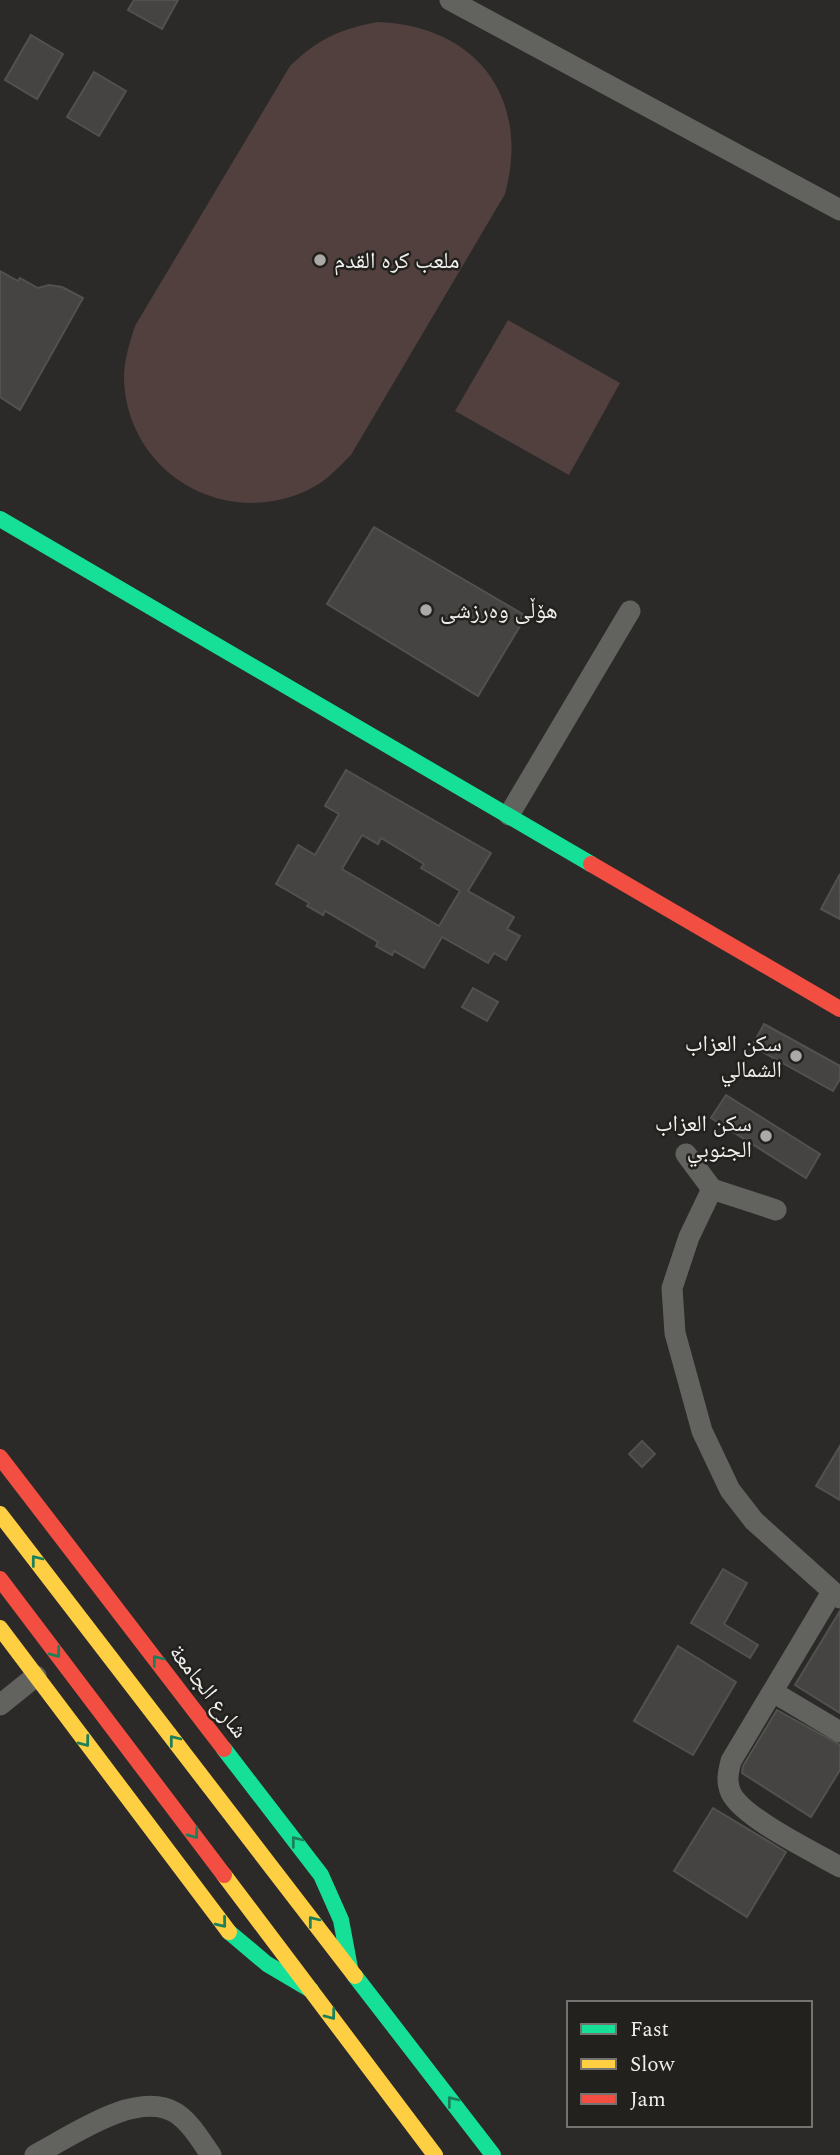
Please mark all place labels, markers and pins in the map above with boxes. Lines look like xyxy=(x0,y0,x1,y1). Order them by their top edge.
place label: ملعب كره القدم xyxy=(334,244,460,279)
marker: ملعب كره القدم xyxy=(312,252,328,268)
place label: هۆڵی وەرزشی xyxy=(440,594,558,629)
marker: هۆڵی وەرزشی xyxy=(418,602,434,618)
place label: سكن العزاب الشمالي xyxy=(685,1027,782,1088)
marker: سكن العزاب الشمالي xyxy=(788,1048,804,1064)
place label: سكن العزاب الجنوبي xyxy=(655,1107,752,1168)
marker: سكن العزاب الجنوبي xyxy=(758,1128,774,1144)

